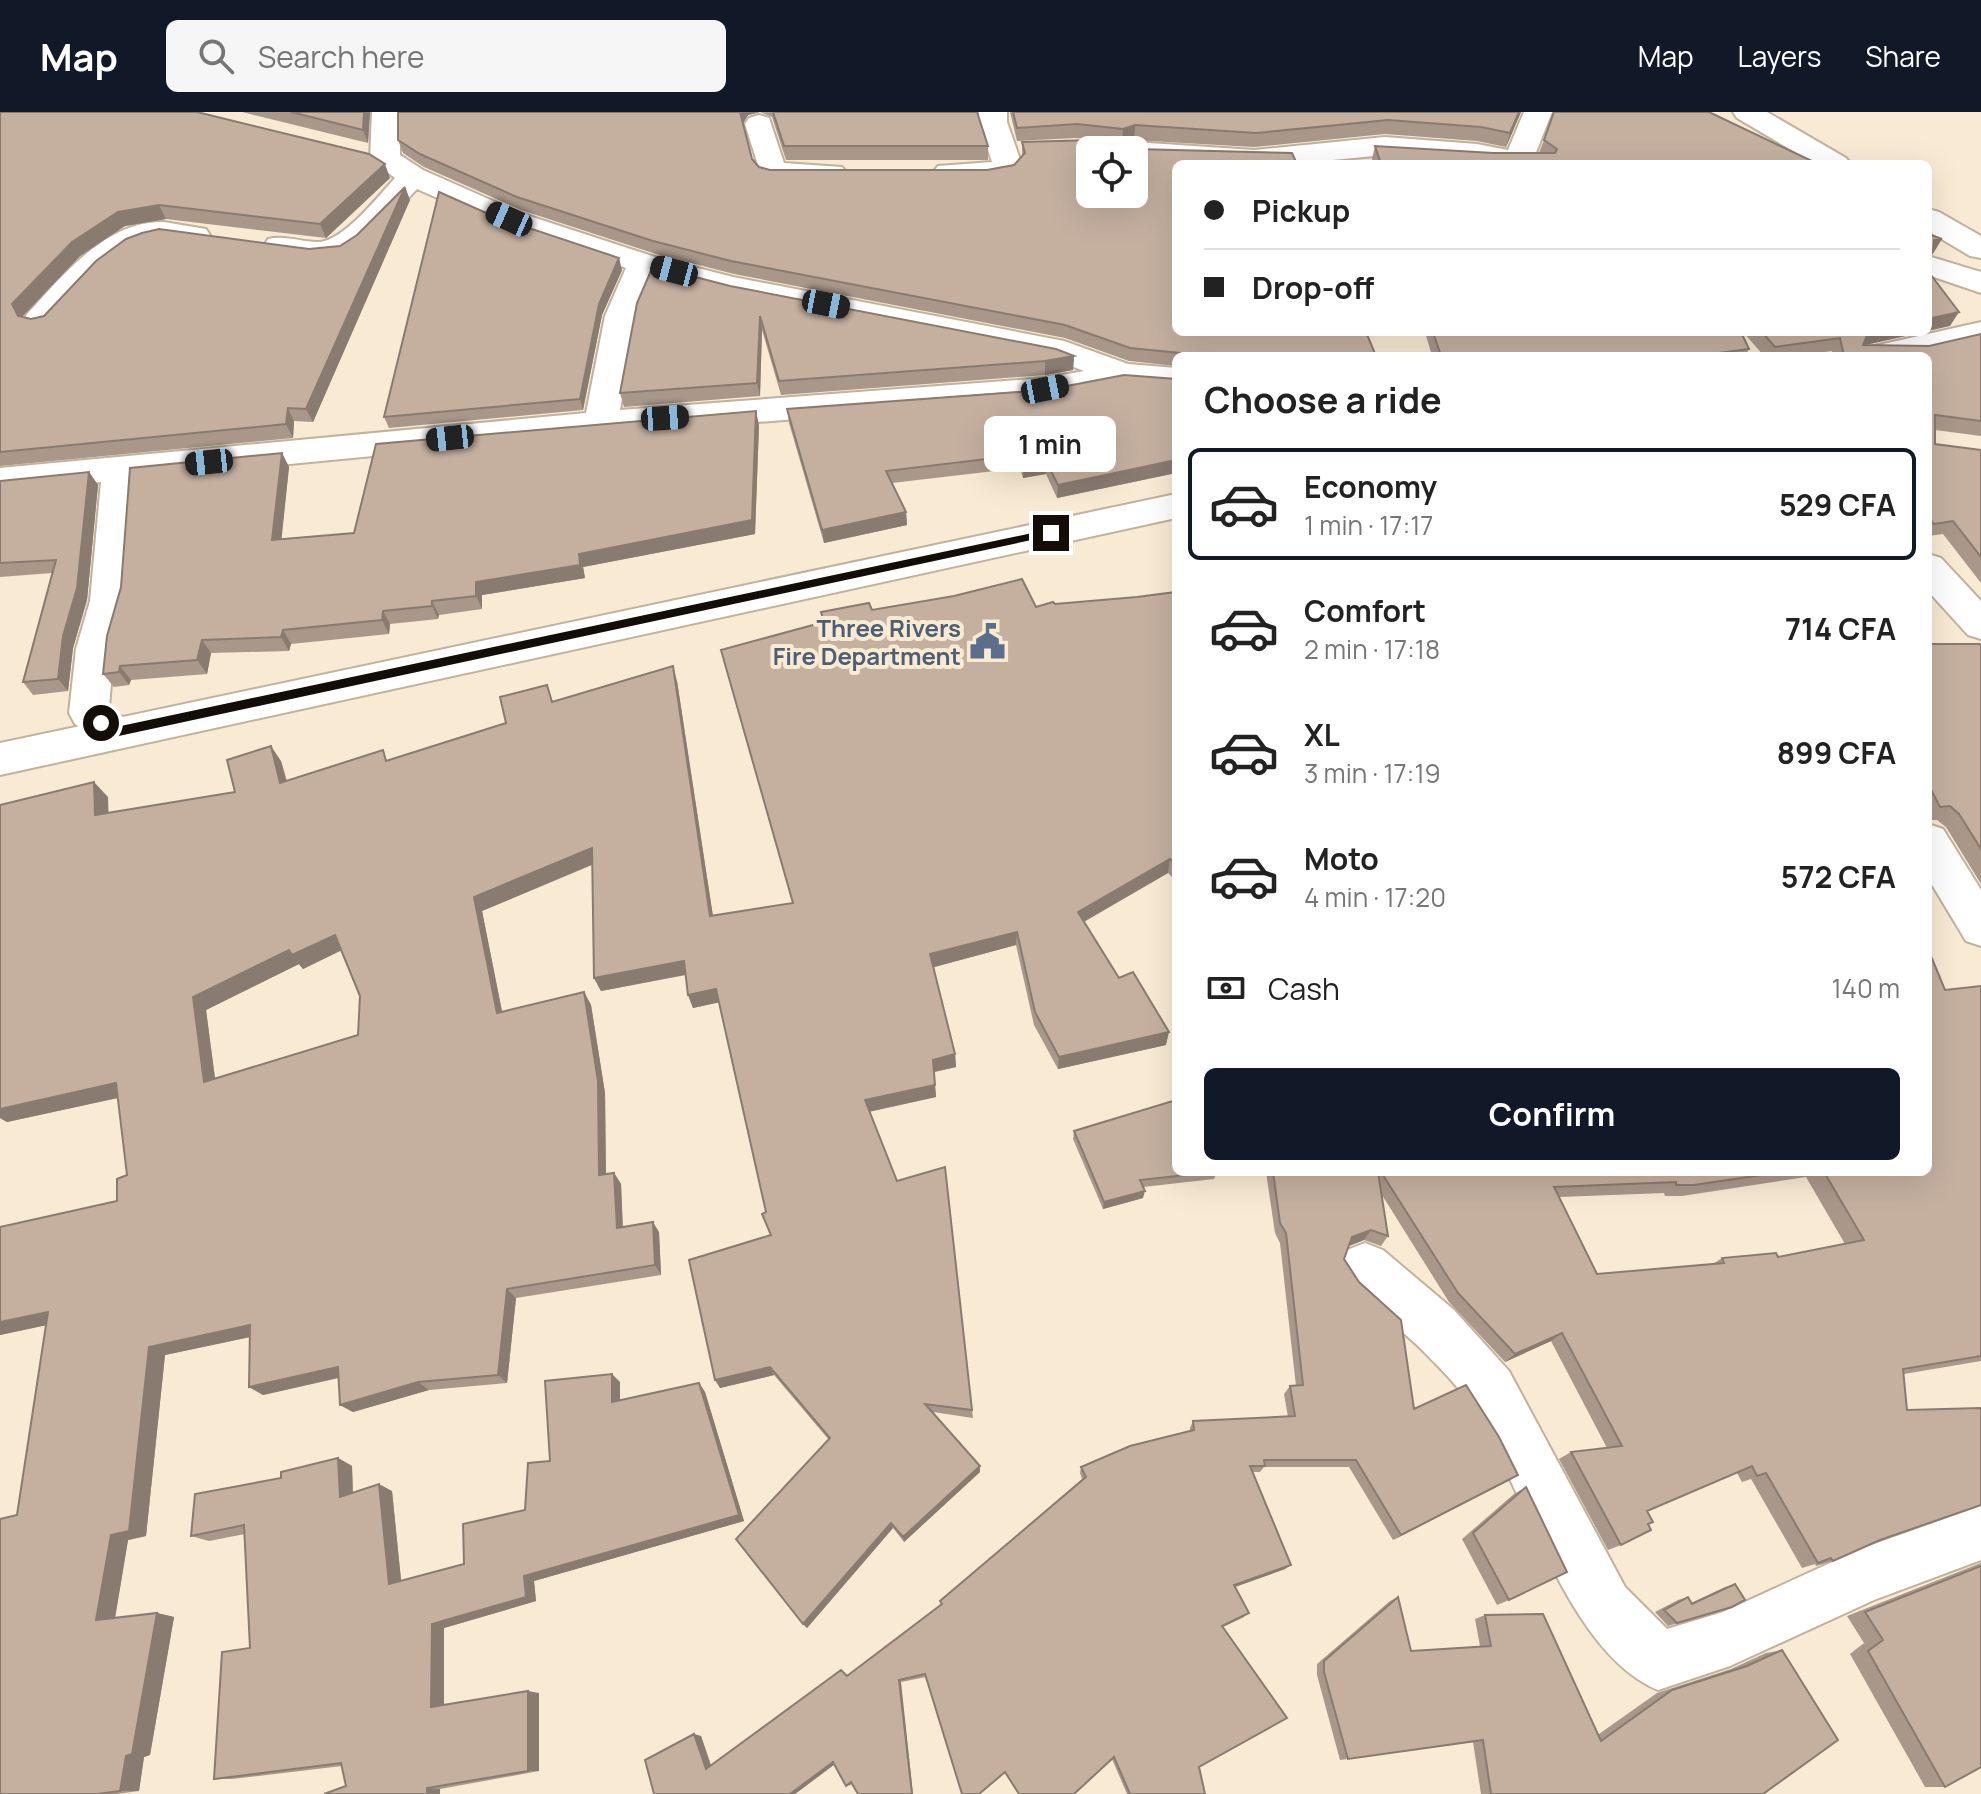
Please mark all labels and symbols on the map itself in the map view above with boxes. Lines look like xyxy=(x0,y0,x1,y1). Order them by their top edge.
car xyxy=(482,198,536,240)
car xyxy=(648,253,700,289)
car xyxy=(800,288,852,320)
car xyxy=(1019,373,1071,405)
car xyxy=(640,404,690,432)
callout: 1 min xyxy=(985,417,1117,473)
car xyxy=(425,424,475,452)
car xyxy=(184,448,234,476)
route end xyxy=(1033,515,1069,551)
place label: Three Rivers Fire Department xyxy=(773,611,961,672)
public building icon: Three Rivers Fire Department xyxy=(968,622,1006,660)
route start xyxy=(83,705,119,741)

